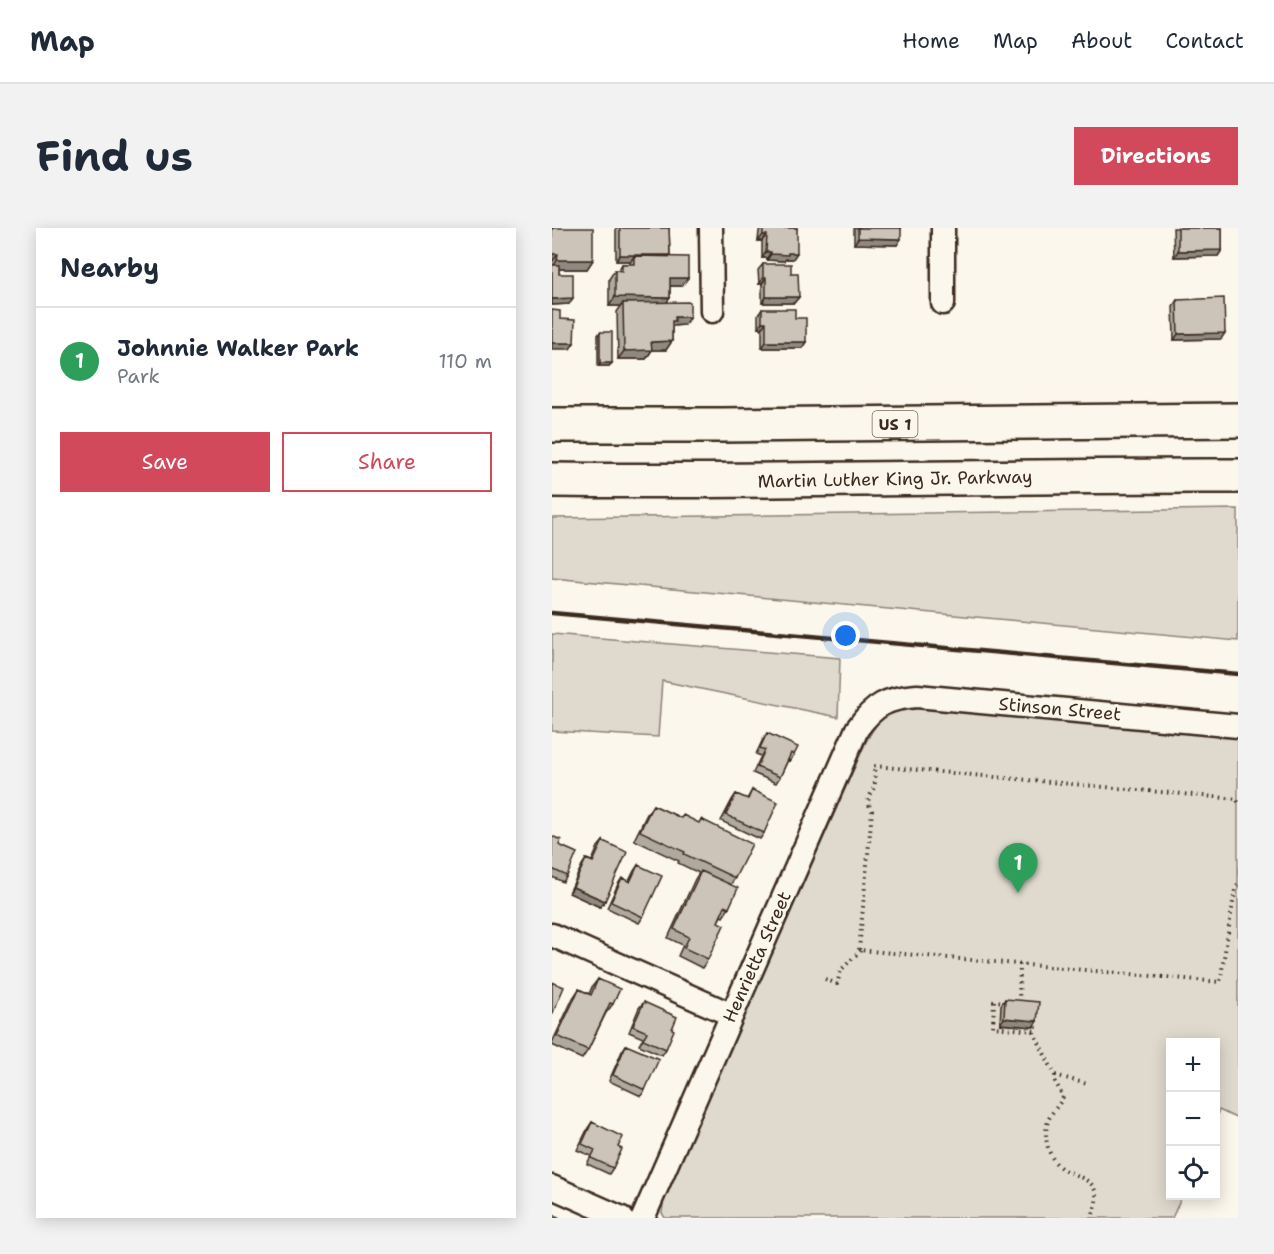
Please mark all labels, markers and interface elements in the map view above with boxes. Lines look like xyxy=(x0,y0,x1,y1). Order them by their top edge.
text: Map xyxy=(30,22,95,60)
text: Home xyxy=(902,27,960,55)
text: Map xyxy=(993,27,1038,55)
text: About xyxy=(1071,27,1132,55)
text: Contact xyxy=(1165,27,1244,55)
button: Directions xyxy=(1074,127,1238,185)
text: Find us xyxy=(36,128,193,184)
text: Nearby xyxy=(60,250,159,285)
text: Johnnie Walker Park xyxy=(117,334,359,363)
text: 1 xyxy=(75,348,84,374)
text: 110 m xyxy=(438,348,492,374)
text: Park xyxy=(117,363,160,389)
road number: US 1 xyxy=(872,411,918,437)
button: Save xyxy=(60,432,270,492)
button: Share xyxy=(282,432,492,492)
street label: Martin Luther King Jr. Parkway xyxy=(757,465,1033,493)
your location xyxy=(831,621,860,650)
street label: Stinson Street xyxy=(998,692,1122,726)
pin: 1 xyxy=(998,844,1038,893)
street label: Henrietta Street xyxy=(717,887,797,1027)
map controls xyxy=(1166,1038,1220,1200)
button: + xyxy=(1166,1038,1220,1092)
button: − xyxy=(1166,1092,1220,1146)
button: locate xyxy=(1166,1146,1220,1200)

